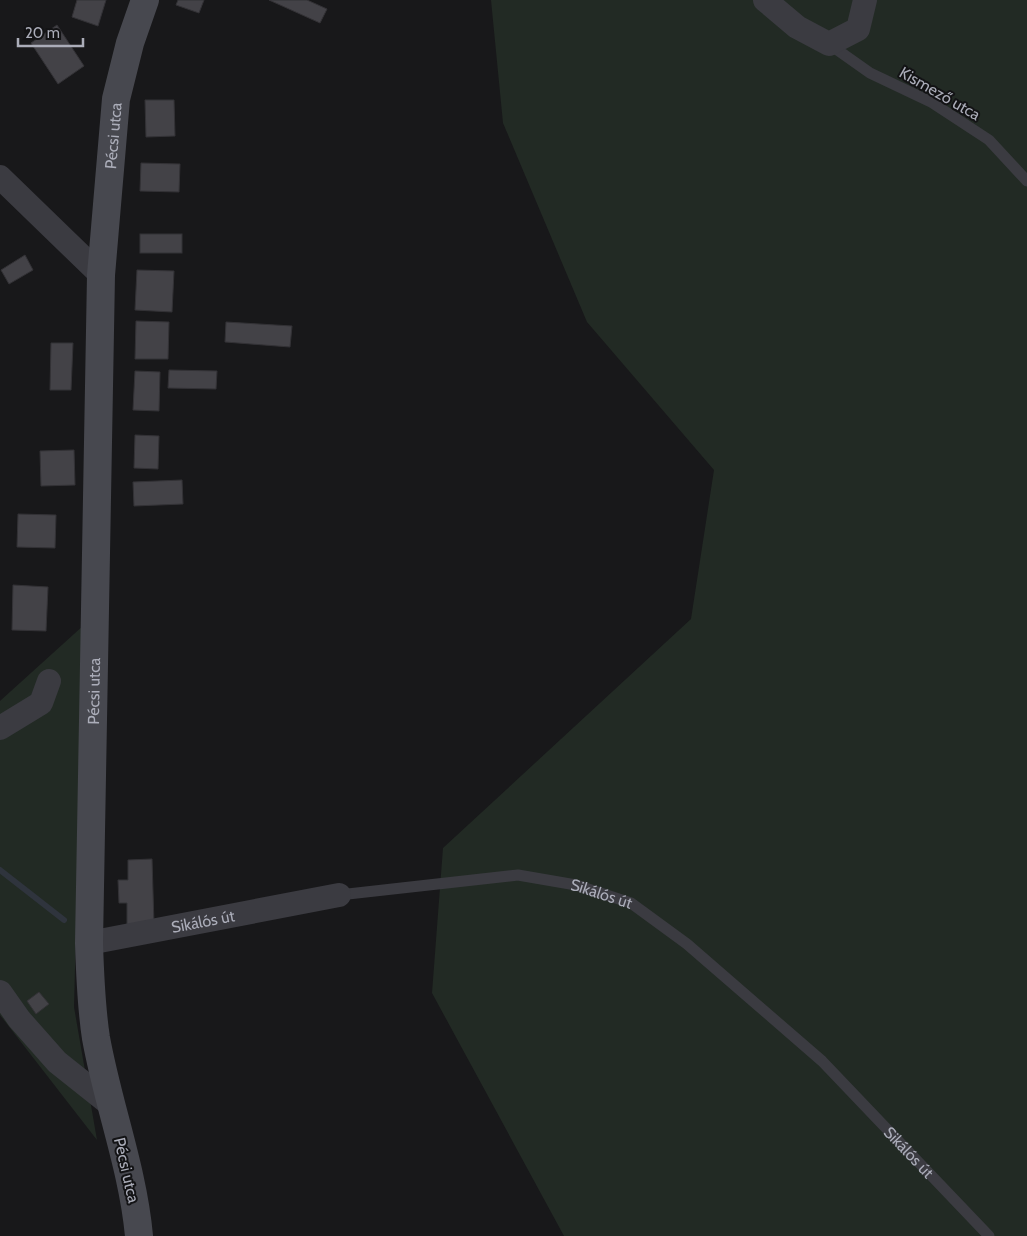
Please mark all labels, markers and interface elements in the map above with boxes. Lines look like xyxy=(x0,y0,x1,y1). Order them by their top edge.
scale bar xyxy=(18,15,82,47)
text: 20 m xyxy=(25,24,60,42)
street label: Kismező utca xyxy=(896,63,984,124)
street label: Pécsi utca xyxy=(101,101,126,170)
street label: Pécsi utca xyxy=(84,657,104,725)
street label: Sikálós út xyxy=(569,875,635,913)
street label: Sikálós út xyxy=(170,906,237,937)
street label: Sikálós út xyxy=(880,1123,938,1183)
street label: Pécsi utca xyxy=(110,1135,143,1205)

